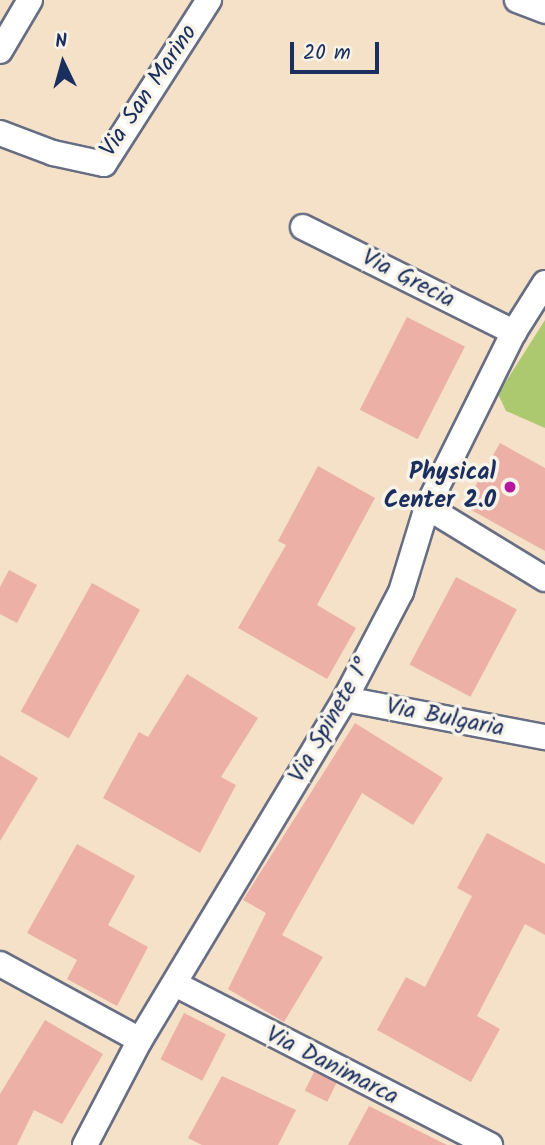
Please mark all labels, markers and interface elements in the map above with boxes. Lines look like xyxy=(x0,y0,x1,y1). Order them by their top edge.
street label: Via San Marino xyxy=(94,19,204,163)
text: N xyxy=(54,27,68,58)
north arrow xyxy=(28,28,98,98)
scale bar xyxy=(293,28,382,72)
text: 20 m xyxy=(303,37,351,70)
street label: Via Grecia xyxy=(357,243,459,315)
place label: Physical Center 2.0 xyxy=(384,459,496,515)
marker: Physical Center 2.0 xyxy=(502,479,518,495)
street label: Via Spinete 1° xyxy=(283,654,377,788)
street label: Via Bulgaria xyxy=(384,692,506,744)
street label: Via Danimarca xyxy=(261,1020,403,1112)

